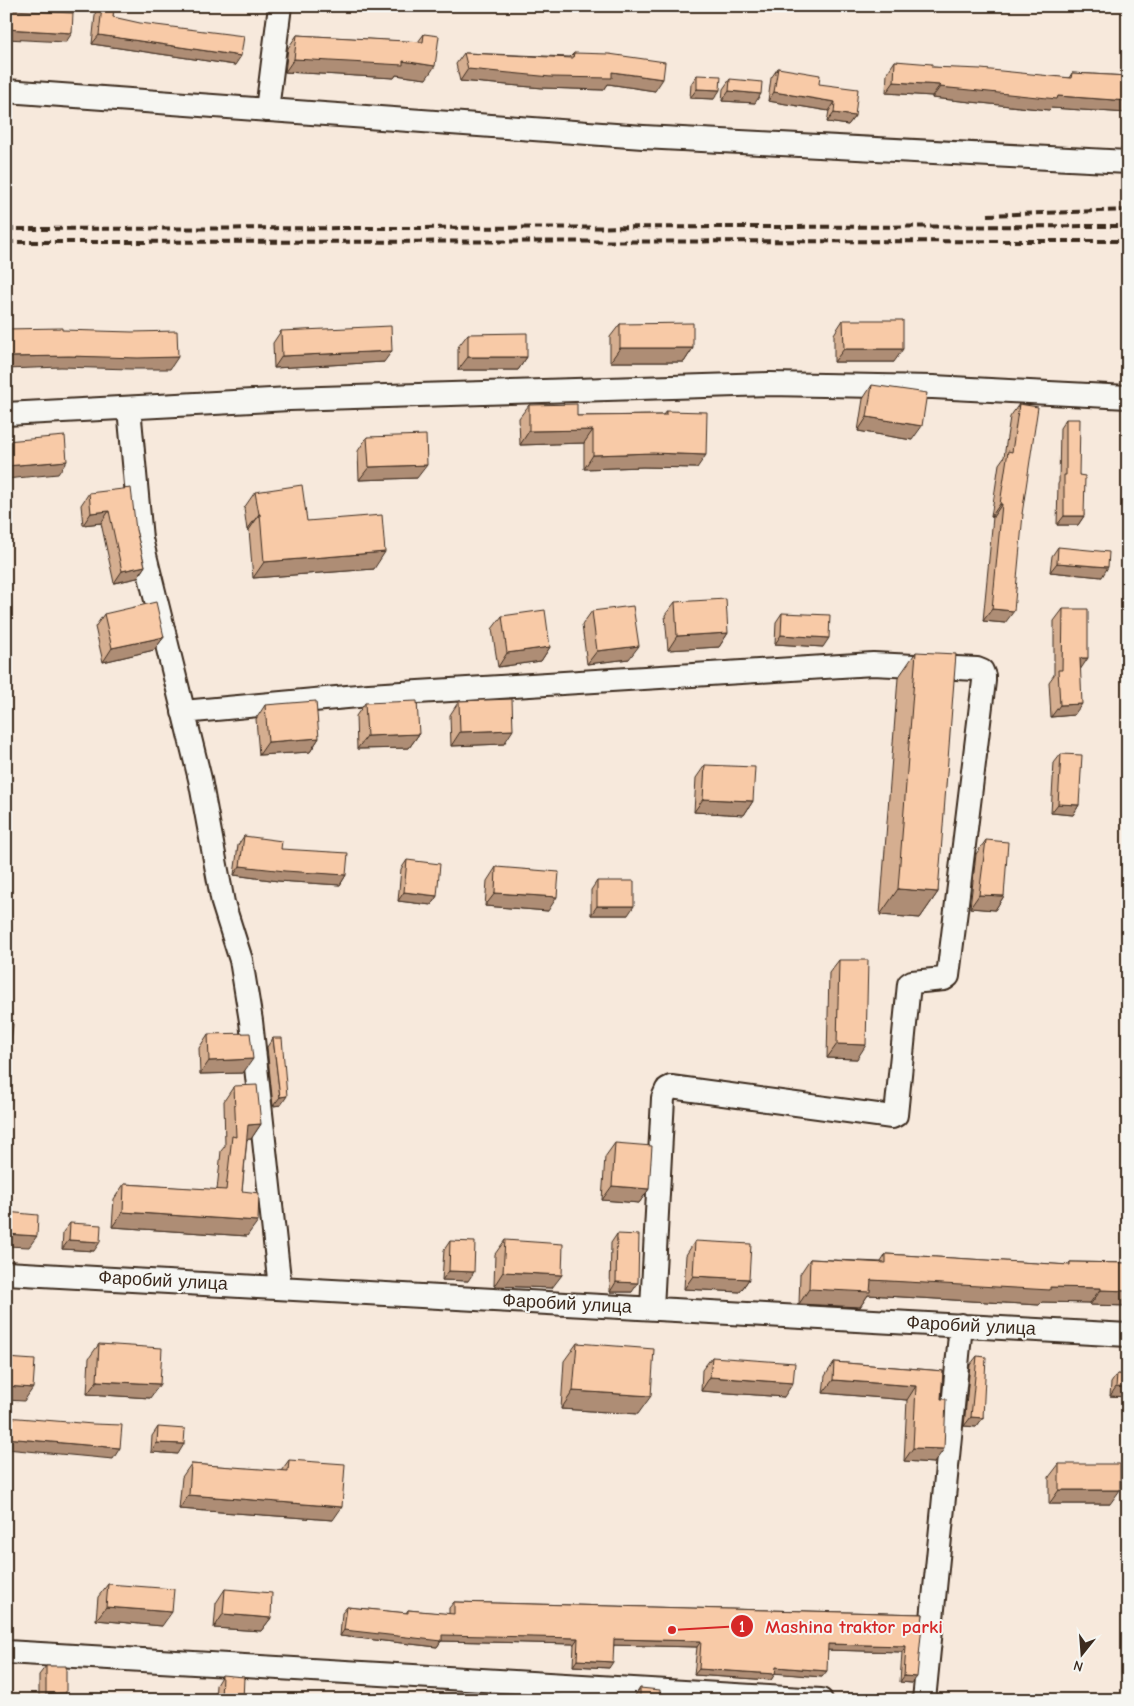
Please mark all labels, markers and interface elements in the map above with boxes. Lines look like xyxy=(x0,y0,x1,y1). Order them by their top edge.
street label: Фаробий улица xyxy=(98,1267,229,1295)
street label: Фаробий улица xyxy=(502,1290,633,1318)
street label: Фаробий улица xyxy=(906,1312,1037,1340)
callout: Mashina traktor parki xyxy=(730,1609,952,1643)
text: Mashina traktor parki xyxy=(765,1616,943,1638)
text: 1 xyxy=(739,1618,745,1636)
north arrow xyxy=(1056,1628,1106,1678)
text: N xyxy=(1071,1656,1085,1675)

